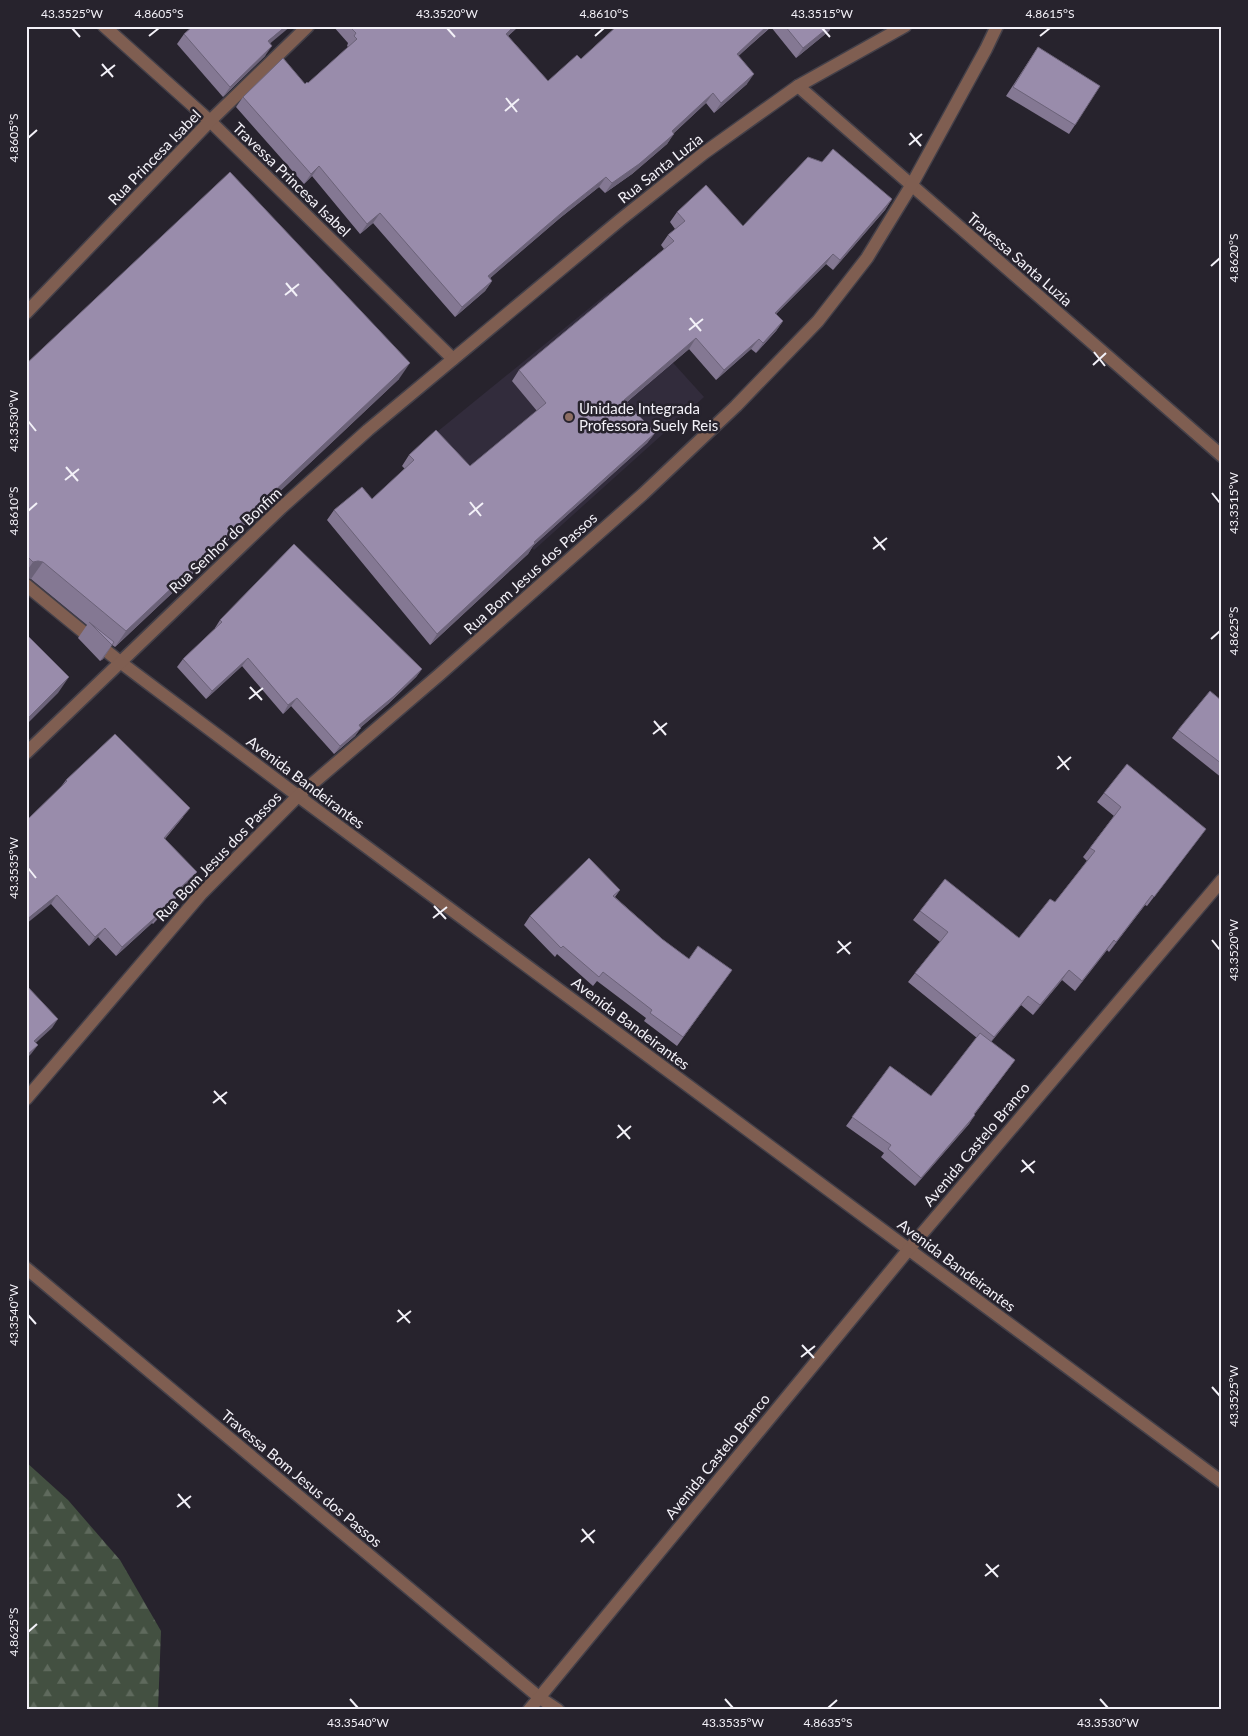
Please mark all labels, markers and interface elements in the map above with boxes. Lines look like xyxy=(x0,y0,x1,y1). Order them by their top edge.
text: 43.3525°W xyxy=(41,6,104,21)
text: 4.8605°S xyxy=(134,6,184,21)
text: 43.3520°W xyxy=(416,6,479,21)
text: 4.8610°S xyxy=(579,6,629,21)
text: 43.3515°W xyxy=(791,6,854,21)
text: 4.8615°S xyxy=(1025,6,1075,21)
street label: Rua Princesa Isabel xyxy=(104,106,204,208)
text: 4.8605°S xyxy=(6,113,21,163)
street label: Travessa Princesa Isabel xyxy=(229,118,355,240)
street label: Rua Santa Luzia xyxy=(614,129,706,207)
street label: Travessa Santa Luzia xyxy=(964,208,1076,310)
text: 4.8620°S xyxy=(1226,233,1241,283)
text: 43.3530°W xyxy=(6,389,21,452)
place label: Unidade Integrada Professora Suely Reis xyxy=(579,399,718,434)
marker: Unidade Integrada Professora Suely Reis xyxy=(563,411,575,423)
text: 43.3515°W xyxy=(1226,471,1241,534)
street label: Rua Senhor do Bonfim xyxy=(165,483,285,597)
text: 4.8610°S xyxy=(6,486,21,536)
street label: Rua Bom Jesus dos Passos xyxy=(460,508,600,638)
text: 4.8625°S xyxy=(1226,606,1241,656)
street label: Avenida Bandeirantes xyxy=(244,732,368,832)
street label: Rua Bom Jesus dos Passos xyxy=(151,787,285,925)
text: 43.3535°W xyxy=(6,836,21,899)
text: 43.3520°W xyxy=(1226,918,1241,981)
street label: Avenida Bandeirantes xyxy=(569,973,693,1073)
street label: Avenida Castelo Branco xyxy=(919,1078,1033,1210)
street label: Avenida Bandeirantes xyxy=(895,1215,1019,1315)
text: 43.3540°W xyxy=(6,1283,21,1346)
text: 43.3525°W xyxy=(1226,1364,1241,1427)
street label: Avenida Castelo Branco xyxy=(661,1390,773,1522)
street label: Travessa Bom Jesus dos Passos xyxy=(218,1406,386,1550)
text: 4.8625°S xyxy=(6,1607,21,1657)
text: 43.3540°W xyxy=(327,1715,390,1730)
text: 43.3535°W xyxy=(702,1715,765,1730)
text: 4.8635°S xyxy=(803,1715,853,1730)
text: 43.3530°W xyxy=(1077,1715,1140,1730)

